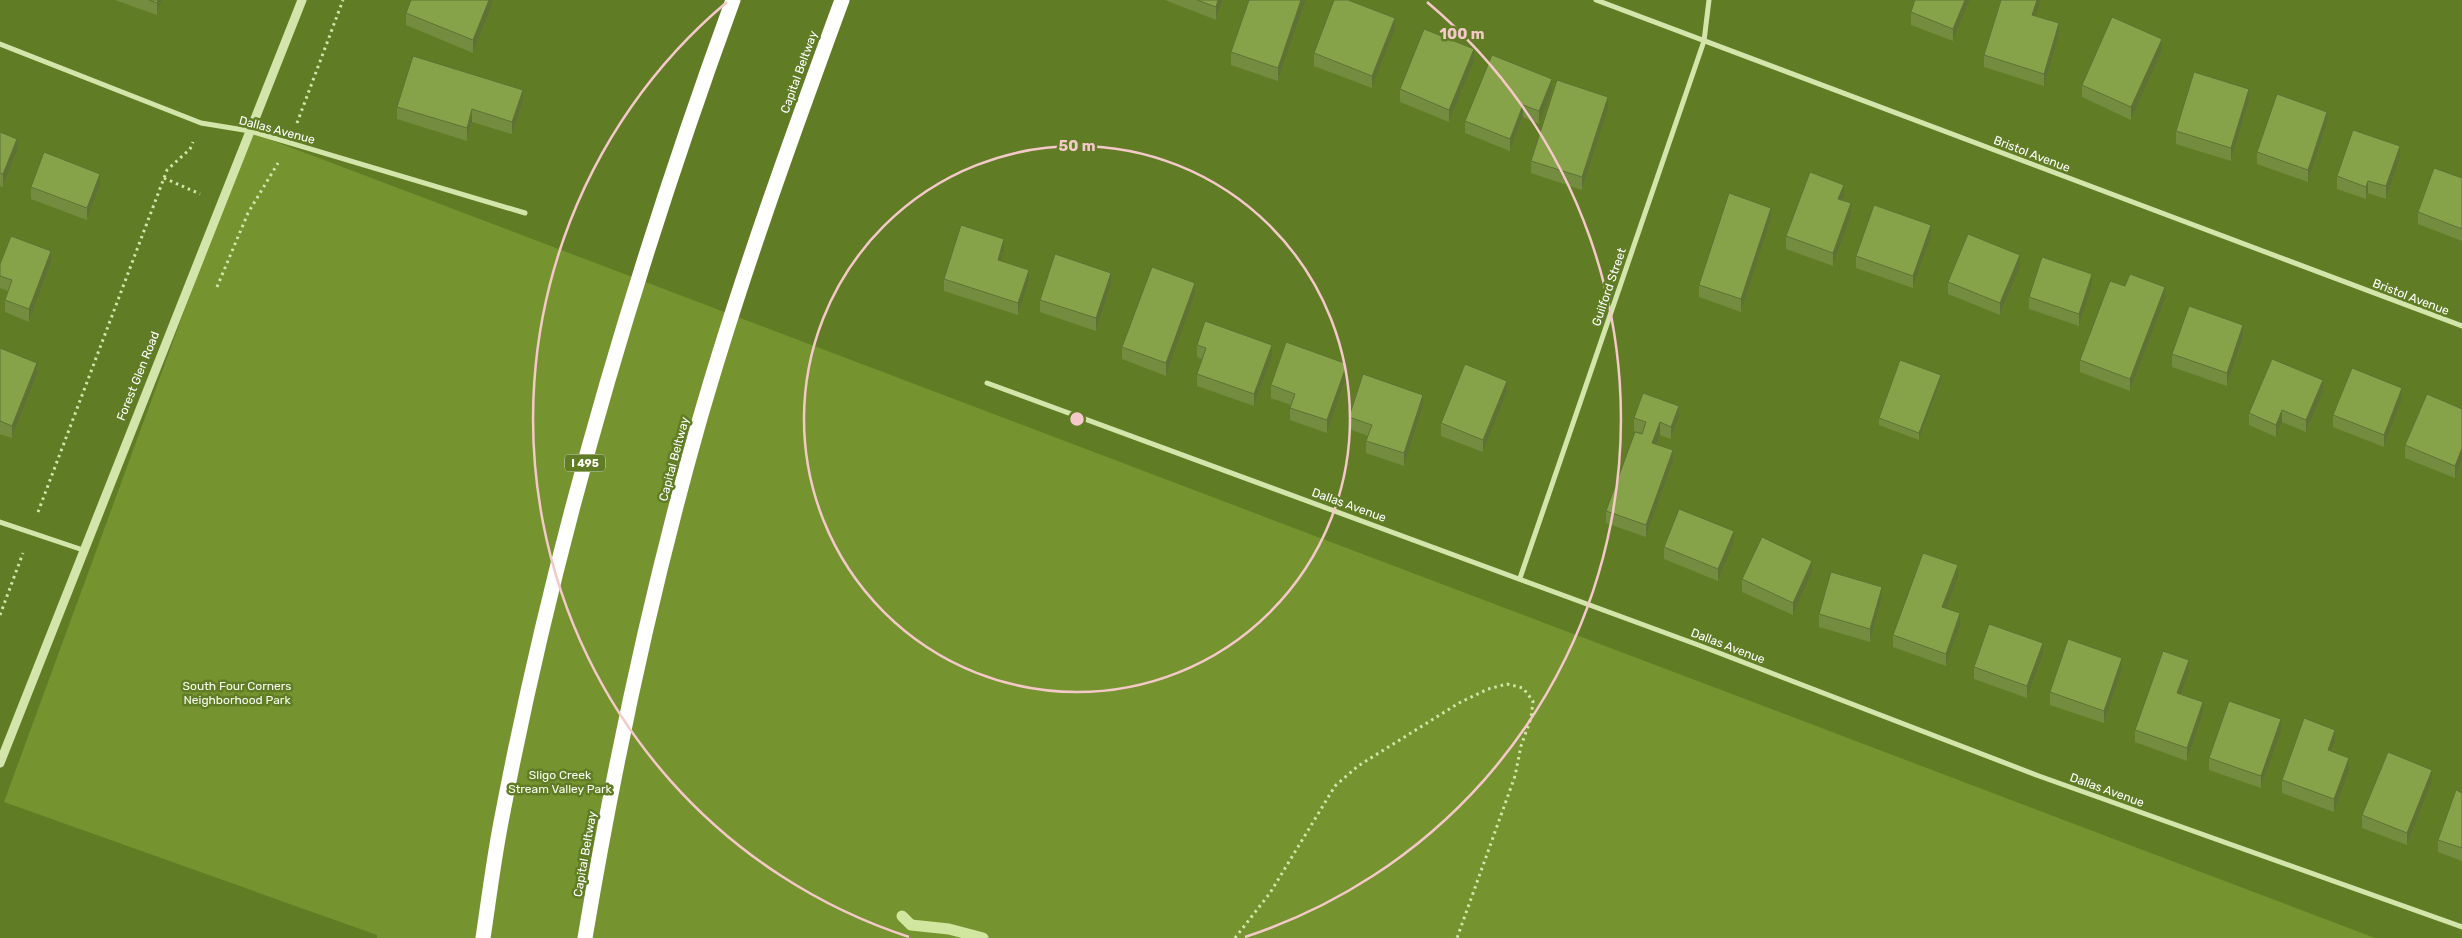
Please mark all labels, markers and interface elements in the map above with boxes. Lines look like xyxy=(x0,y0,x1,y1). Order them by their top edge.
text: 100 m xyxy=(1440,25,1484,43)
street label: Capital Beltway xyxy=(778,29,821,115)
street label: Dallas Avenue xyxy=(237,113,317,147)
street label: Bristol Avenue xyxy=(1992,133,2072,175)
text: 50 m xyxy=(1059,137,1095,155)
street label: Guilford Street xyxy=(1589,246,1629,328)
street label: Bristol Avenue xyxy=(2371,276,2451,318)
street label: Forest Glen Road xyxy=(114,329,162,423)
centre of rings xyxy=(1068,410,1086,428)
street label: Capital Beltway xyxy=(656,415,692,503)
road number: I 495 xyxy=(565,454,605,472)
street label: Dallas Avenue xyxy=(1310,485,1388,525)
street label: Dallas Avenue xyxy=(1689,625,1767,667)
park label: South Four Corners Neighborhood Park xyxy=(183,679,291,707)
park label: Sligo Creek Stream Valley Park xyxy=(508,768,613,796)
street label: Dallas Avenue xyxy=(2068,770,2146,810)
street label: Capital Beltway xyxy=(571,810,599,898)

